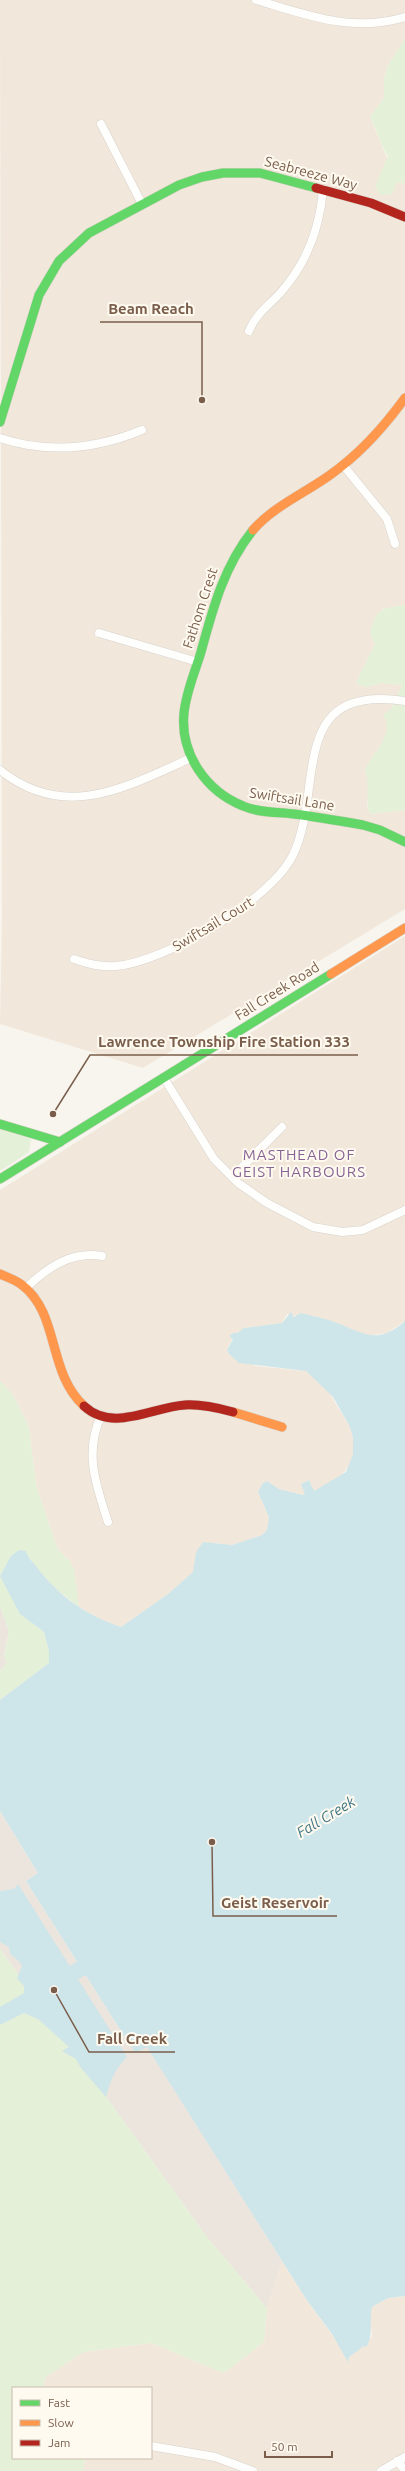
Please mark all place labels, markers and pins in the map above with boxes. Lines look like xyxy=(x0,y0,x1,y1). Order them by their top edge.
callout: Beam Reach xyxy=(100,295,202,322)
callout: Lawrence Township Fire Station 333 xyxy=(90,1028,358,1055)
callout: Geist Reservoir xyxy=(213,1889,337,1916)
callout: Fall Creek xyxy=(89,2025,175,2052)

